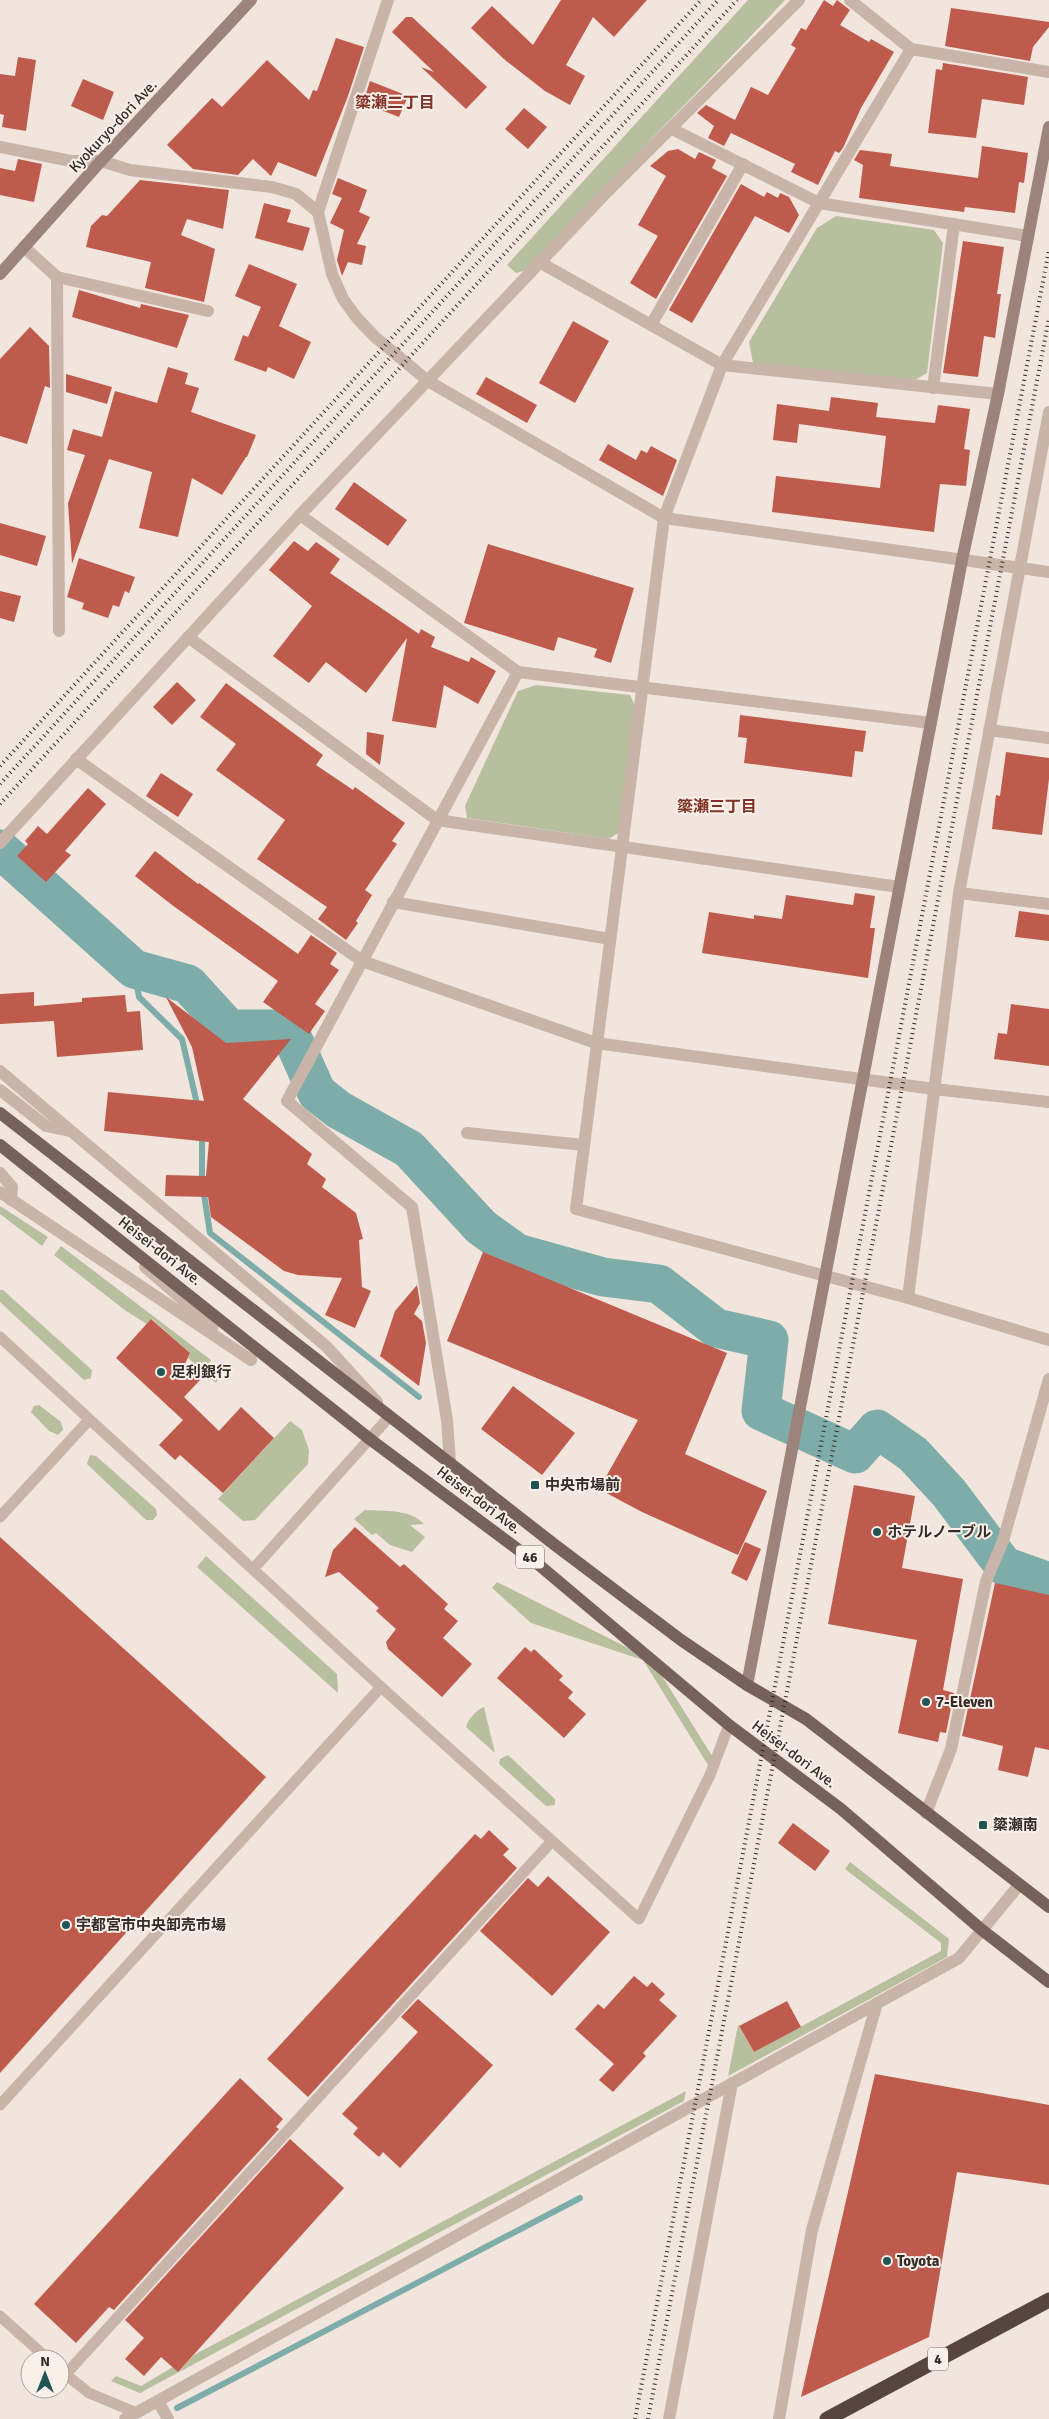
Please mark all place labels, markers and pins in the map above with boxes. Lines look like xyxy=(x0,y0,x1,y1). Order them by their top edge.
place label: 足利銀行 xyxy=(171,1363,231,1381)
marker: 足利銀行 xyxy=(155,1366,167,1378)
place label: 中央市場前 xyxy=(545,1476,620,1494)
marker: 中央市場前 xyxy=(529,1479,541,1491)
place label: ホテルノーブル xyxy=(887,1523,991,1541)
marker: ホテルノーブル xyxy=(871,1526,883,1538)
place label: 7-Eleven xyxy=(936,1693,993,1711)
marker: 7-Eleven xyxy=(920,1696,932,1708)
place label: 簗瀬南 xyxy=(993,1816,1038,1834)
marker: 簗瀬南 xyxy=(977,1819,989,1831)
place label: 宇都宮市中央卸売市場 xyxy=(76,1916,226,1934)
marker: 宇都宮市中央卸売市場 xyxy=(60,1919,72,1931)
place label: Toyota xyxy=(897,2252,940,2270)
marker: Toyota xyxy=(881,2255,893,2267)

